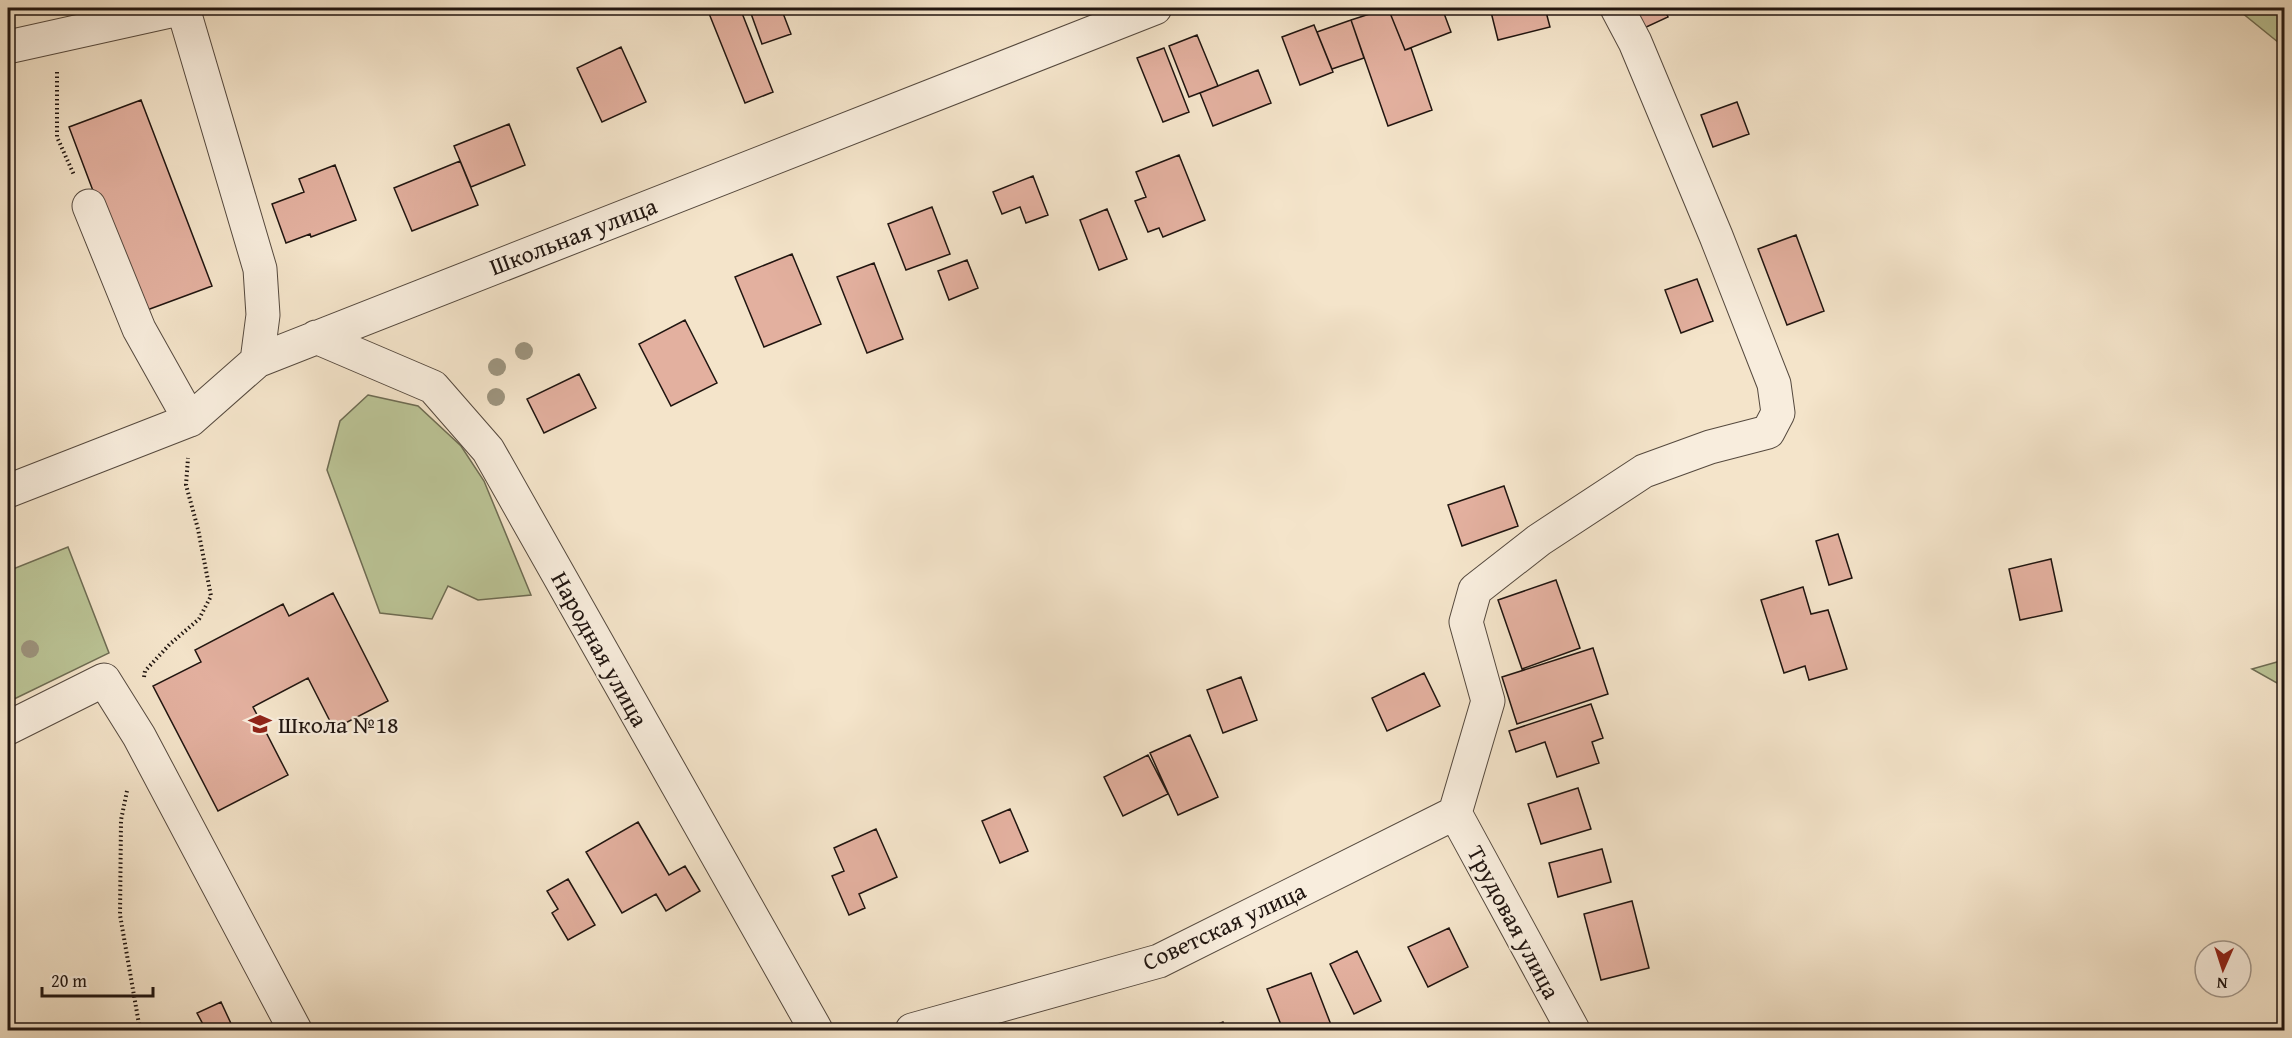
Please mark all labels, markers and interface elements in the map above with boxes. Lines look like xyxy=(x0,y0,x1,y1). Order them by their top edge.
street label: Школьная улица xyxy=(484,188,662,284)
street label: Народная улица xyxy=(543,565,658,734)
place label: Школа №18 xyxy=(278,707,399,742)
school or university icon: Школа №18 xyxy=(247,711,273,737)
street label: Трудовая улица xyxy=(1459,839,1569,1005)
street label: Советская улица xyxy=(1137,873,1312,979)
north arrow xyxy=(2193,939,2253,999)
scale bar xyxy=(42,960,153,998)
text: 20 m xyxy=(51,967,87,994)
text: N xyxy=(2216,972,2228,996)

